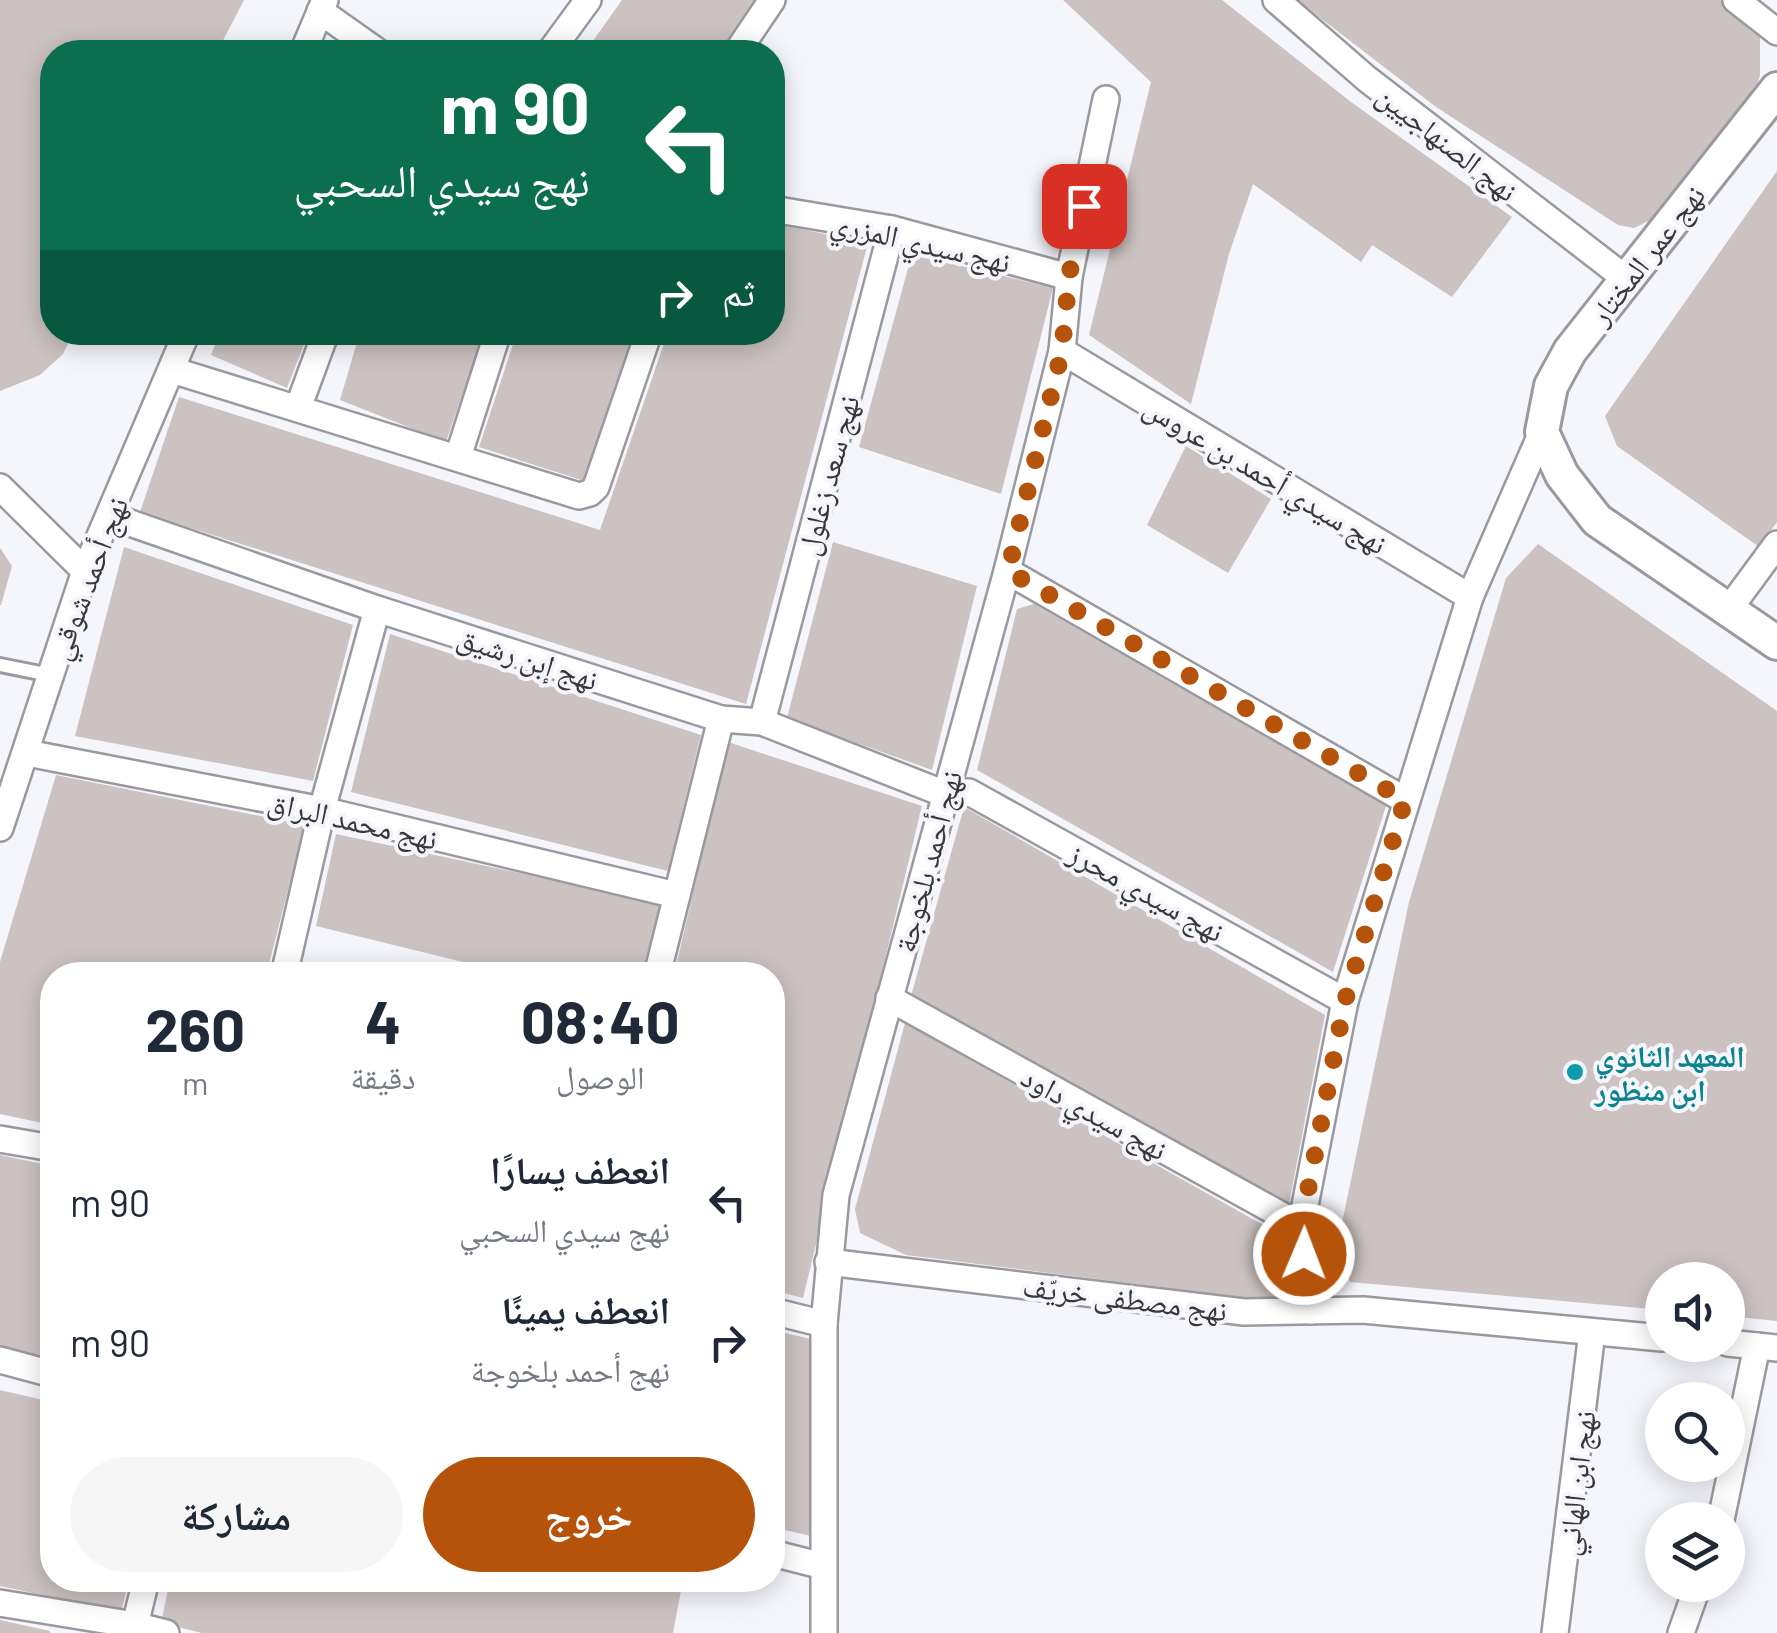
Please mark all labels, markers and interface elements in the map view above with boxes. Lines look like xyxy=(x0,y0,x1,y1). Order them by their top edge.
text: 90 m xyxy=(440,64,590,148)
street label: نهج الصنهاجيين xyxy=(1369,76,1525,210)
icon: left xyxy=(625,80,755,210)
text: نهج سيدي السحبي xyxy=(293,152,590,206)
pin xyxy=(1042,164,1127,249)
street label: نهج عمر المختار xyxy=(1580,177,1714,334)
icon: arrive xyxy=(1057,179,1112,234)
street label: نهج سيدي المزري xyxy=(826,203,1014,287)
text: ثم xyxy=(722,268,755,314)
icon: right xyxy=(647,270,702,325)
street label: نهج سيدي أحمد بن عروس xyxy=(1134,387,1394,567)
street label: نهج سعد زغلول xyxy=(788,391,869,560)
street label: نهج أحمد شوقي xyxy=(39,492,142,667)
street label: نهج إبن رشيق xyxy=(452,617,603,700)
street label: نهج أحمد بلخوجة xyxy=(885,766,971,957)
street label: نهج محمد البراق xyxy=(264,782,441,859)
street label: نهج سيدي محرز xyxy=(1058,833,1231,955)
text: 4 xyxy=(365,984,401,1056)
text: 08:40 xyxy=(521,984,680,1056)
text: 260 xyxy=(145,992,245,1064)
place label: المعهد الثانوي ابن منظور xyxy=(1593,1037,1745,1109)
text: دقيقة xyxy=(351,1057,416,1095)
text: الوصول xyxy=(556,1057,645,1095)
street label: نهج سيدي داود xyxy=(1012,1057,1174,1173)
marker: المعهد الثانوي ابن منظور xyxy=(1564,1061,1586,1083)
text: m xyxy=(182,1063,209,1101)
text: انعطف يسارًا xyxy=(490,1146,670,1192)
icon: left xyxy=(700,1175,755,1230)
text: 90 m xyxy=(70,1179,150,1225)
position arrow xyxy=(1252,1202,1356,1306)
text: نهج سيدي السحبي xyxy=(459,1210,670,1248)
map controls xyxy=(1645,1262,1745,1602)
button: sound xyxy=(1645,1262,1745,1362)
street label: نهج مصطفى خريّف xyxy=(1020,1267,1229,1330)
text: انعطف يمينًا xyxy=(501,1286,670,1332)
icon: right xyxy=(700,1315,755,1370)
text: 90 m xyxy=(70,1319,150,1365)
text: نهج أحمد بلخوجة xyxy=(471,1350,670,1388)
button: search xyxy=(1645,1382,1745,1482)
street label: نهج ابن الهاني xyxy=(1548,1408,1609,1559)
button: مشاركة xyxy=(70,1457,403,1572)
button: خروج xyxy=(423,1457,755,1572)
button: layers xyxy=(1645,1502,1745,1602)

